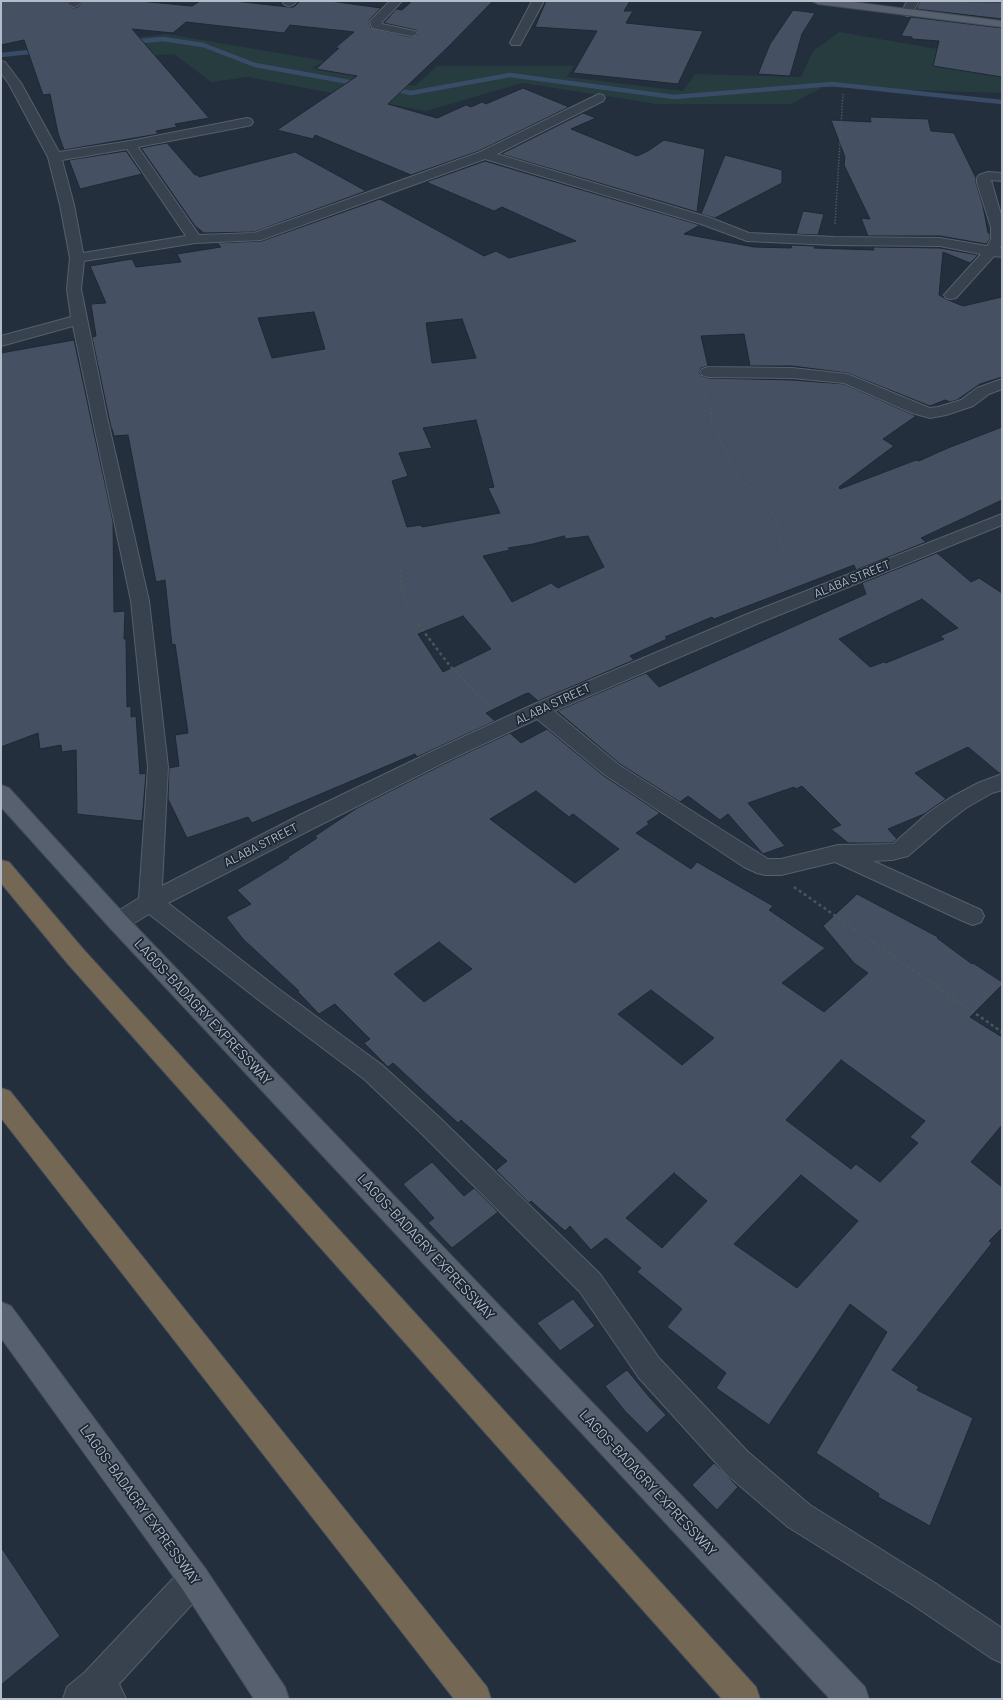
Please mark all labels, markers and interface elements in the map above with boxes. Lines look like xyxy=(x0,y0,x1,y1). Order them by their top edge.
street label: ALABA STREET xyxy=(812,557,892,601)
street label: ALABA STREET xyxy=(513,680,593,728)
street label: ALABA STREET xyxy=(222,820,300,870)
street label: LAGOS-BADAGRY EXPRESSWAY xyxy=(131,935,275,1089)
street label: LAGOS-BADAGRY EXPRESSWAY xyxy=(354,1170,498,1324)
street label: LAGOS-BADAGRY EXPRESSWAY xyxy=(576,1406,720,1560)
street label: LAGOS-BADAGRY EXPRESSWAY xyxy=(76,1422,204,1588)

